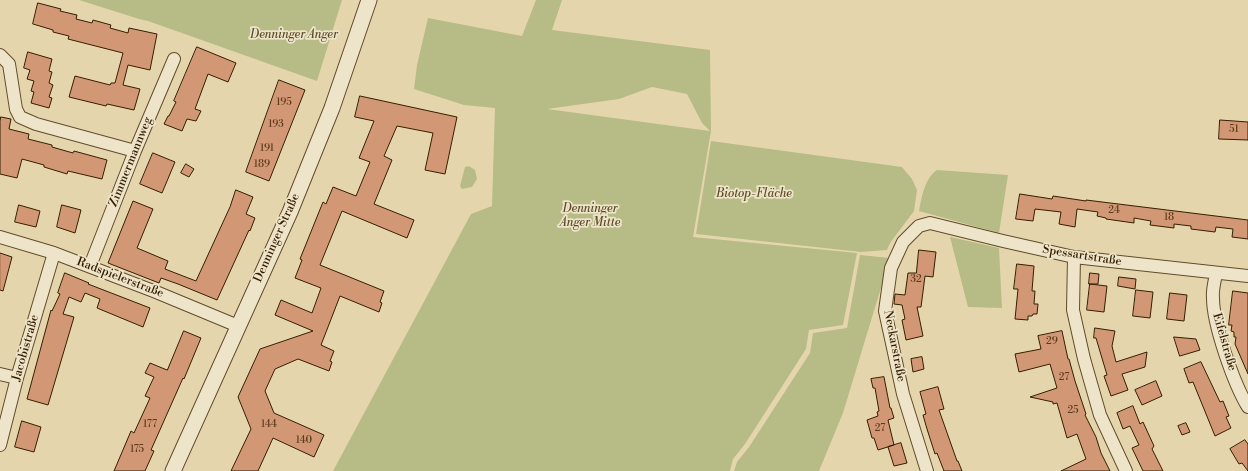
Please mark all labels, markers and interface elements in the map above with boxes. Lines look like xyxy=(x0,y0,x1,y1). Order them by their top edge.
park label: Denninger Anger xyxy=(250,28,338,42)
house number: 195 xyxy=(276,97,292,109)
street label: Zimmermannweg xyxy=(106,115,156,209)
house number: 193 xyxy=(268,119,284,131)
house number: 51 xyxy=(1229,124,1239,136)
house number: 191 xyxy=(260,143,274,155)
house number: 189 xyxy=(254,159,270,171)
park label: Biotop-Fläche xyxy=(716,187,792,201)
street label: Denninger Straße xyxy=(251,191,303,285)
park label: Denninger Anger Mitte xyxy=(560,202,620,230)
house number: 24 xyxy=(1108,205,1120,217)
house number: 18 xyxy=(1164,212,1174,224)
street label: Spessartstraße xyxy=(1041,243,1123,269)
street label: Radspielerstraße xyxy=(74,255,166,301)
house number: 32 xyxy=(910,274,922,286)
street label: Neckarstraße xyxy=(880,309,908,383)
street label: Eifelstraße xyxy=(1209,311,1239,373)
street label: Jacobistraße xyxy=(10,313,42,383)
house number: 29 xyxy=(1046,336,1058,348)
house number: 27 xyxy=(1059,372,1069,384)
house number: 25 xyxy=(1067,405,1079,417)
house number: 177 xyxy=(143,419,157,431)
house number: 144 xyxy=(261,419,277,431)
house number: 27 xyxy=(875,423,885,435)
house number: 140 xyxy=(296,435,312,447)
house number: 175 xyxy=(130,444,144,456)

